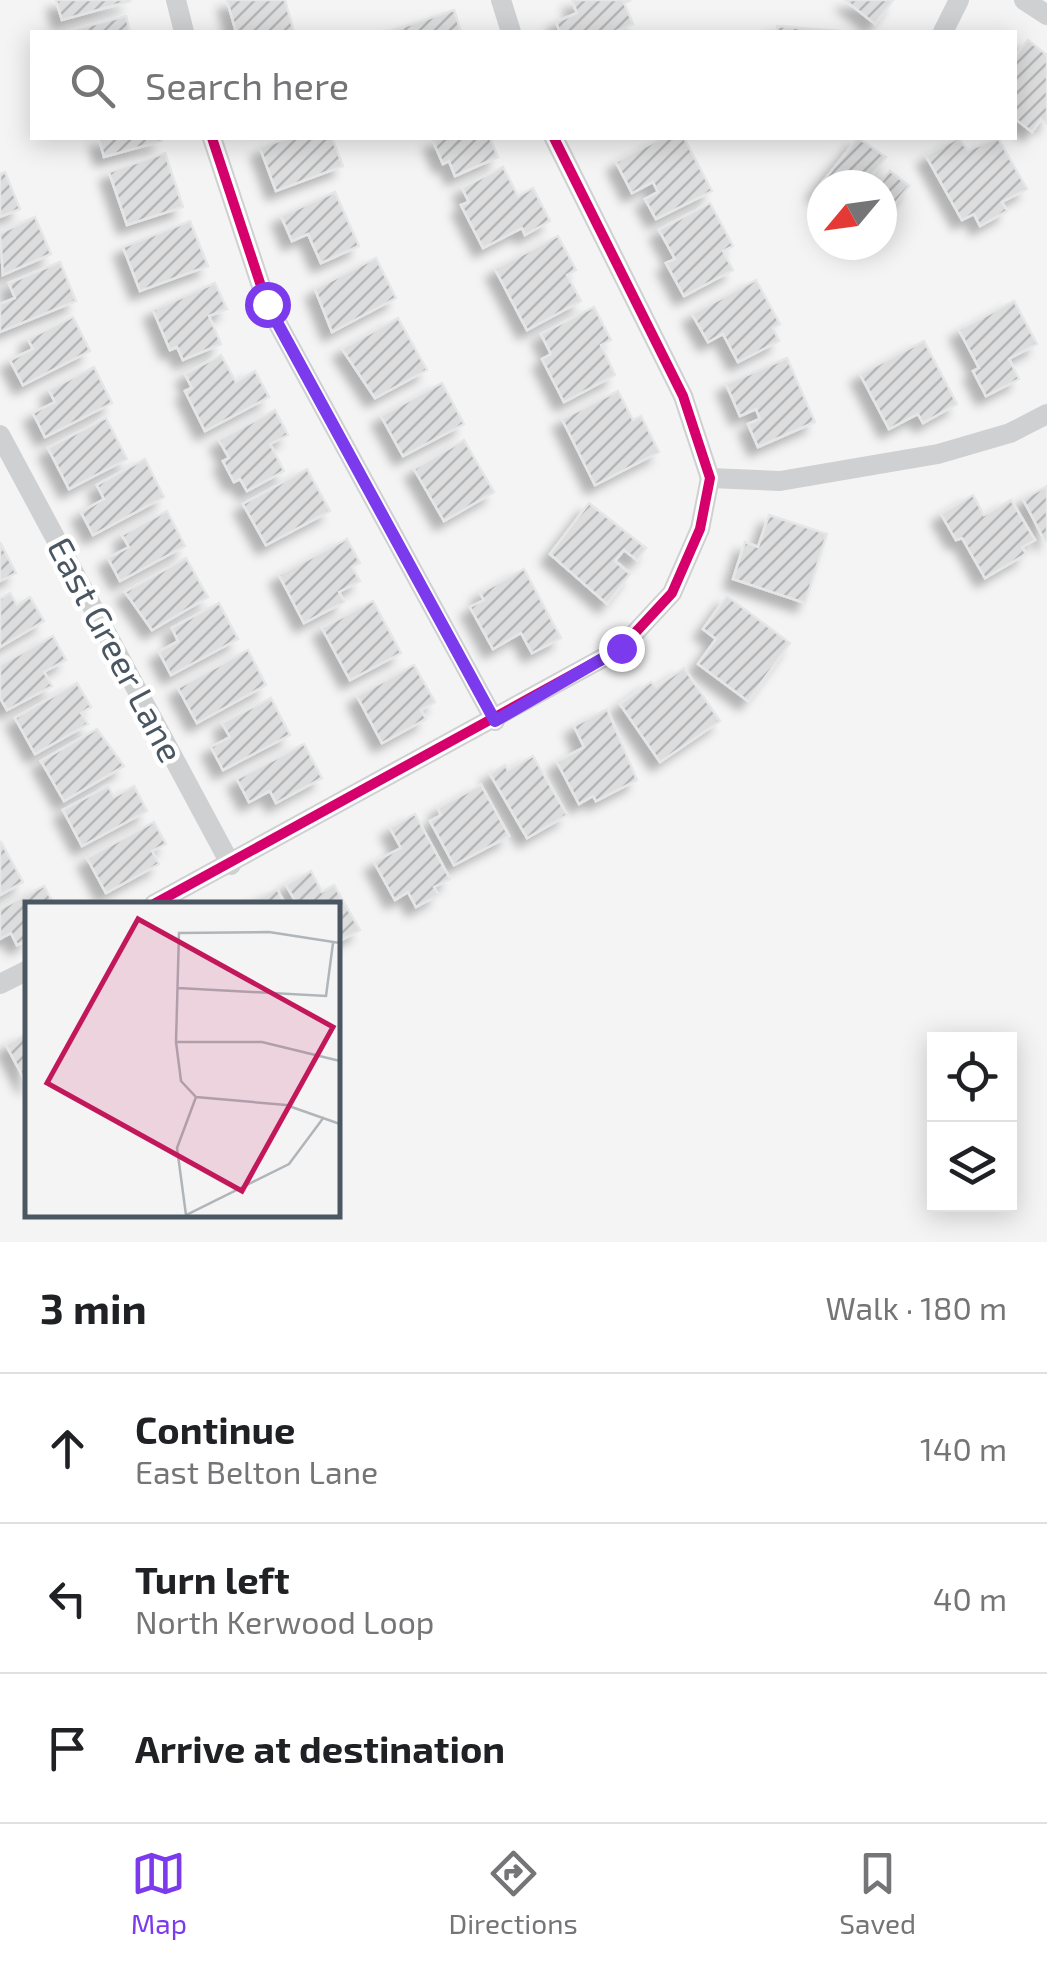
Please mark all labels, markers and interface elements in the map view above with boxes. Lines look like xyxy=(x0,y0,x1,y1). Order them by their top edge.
search box xyxy=(30,30,1017,140)
icon: search xyxy=(65,58,120,113)
text: Search here xyxy=(145,62,349,108)
north arrow xyxy=(807,170,897,260)
route start xyxy=(245,282,291,328)
street label: East Greer Lane xyxy=(40,530,194,769)
route end xyxy=(599,626,645,672)
inset map xyxy=(25,902,340,1217)
map controls xyxy=(927,1032,1017,1212)
button: locate xyxy=(927,1032,1017,1122)
button: layers xyxy=(927,1122,1017,1212)
text: 3 min xyxy=(40,1282,147,1332)
text: Walk · 180 m xyxy=(826,1288,1007,1326)
text: Continue xyxy=(135,1406,295,1452)
icon: ahead xyxy=(40,1421,95,1476)
text: 140 m xyxy=(920,1429,1007,1467)
text: East Belton Lane xyxy=(135,1452,378,1490)
text: Turn left xyxy=(135,1556,290,1602)
icon: left xyxy=(40,1571,95,1626)
text: 40 m xyxy=(933,1579,1007,1617)
text: North Kerwood Loop xyxy=(135,1602,434,1640)
icon: arrive xyxy=(40,1721,95,1776)
text: Arrive at destination xyxy=(135,1725,505,1771)
tab: Map xyxy=(131,1846,187,1940)
tab: Directions xyxy=(449,1846,578,1940)
tab: Saved xyxy=(839,1846,916,1940)

